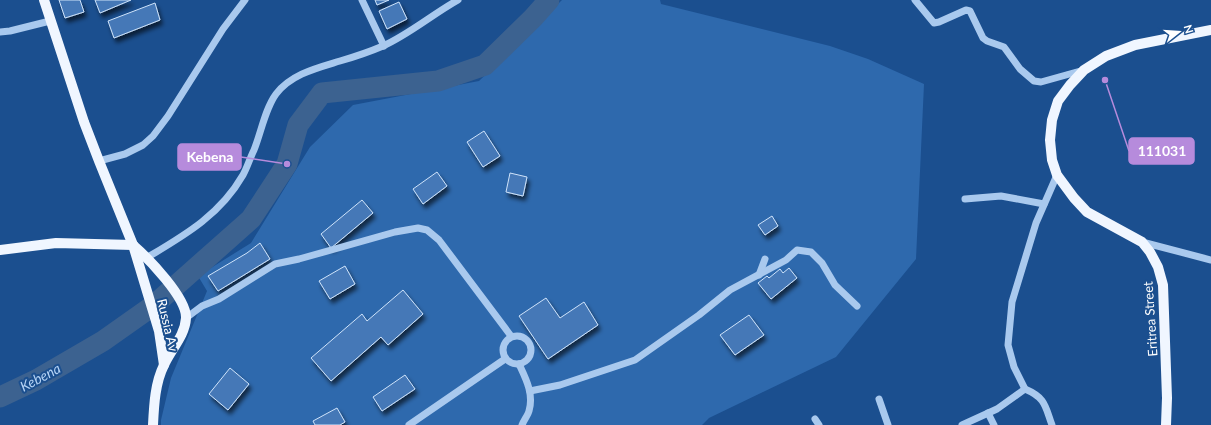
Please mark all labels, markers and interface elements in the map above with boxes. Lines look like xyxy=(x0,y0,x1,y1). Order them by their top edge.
north arrow xyxy=(1159,12,1199,52)
text: N xyxy=(1182,23,1196,35)
callout: 111031 xyxy=(1129,138,1194,164)
text: 111031 xyxy=(1138,142,1186,159)
callout: Kebena xyxy=(178,144,241,170)
text: Kebena xyxy=(187,148,233,165)
street label: Eritrea Street xyxy=(1139,281,1161,357)
street label: Russia Av xyxy=(154,297,182,353)
water label: Kebena xyxy=(17,359,63,395)

